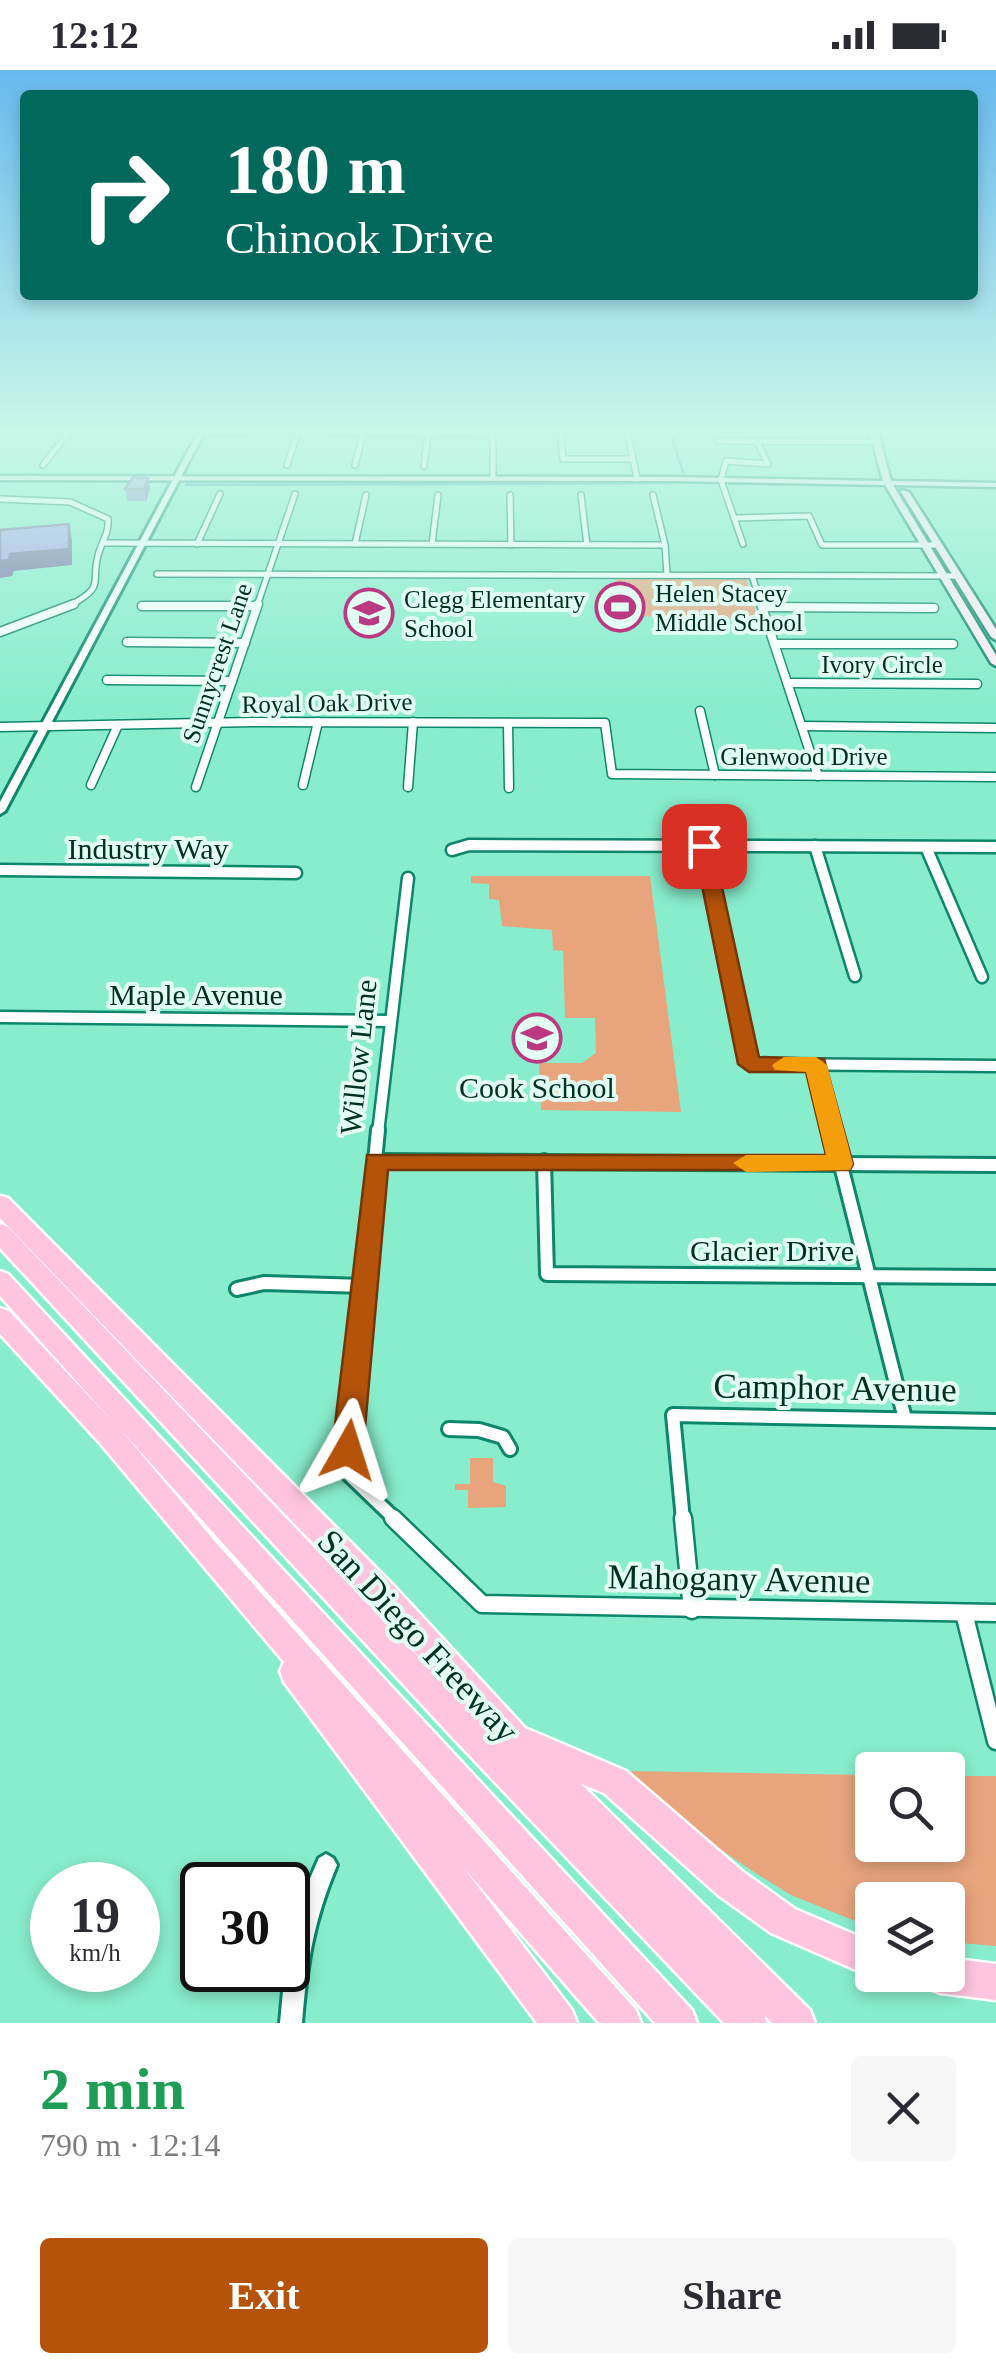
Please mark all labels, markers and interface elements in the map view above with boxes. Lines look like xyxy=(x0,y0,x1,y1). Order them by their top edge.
text: 12:12 xyxy=(50,14,139,56)
icon: right xyxy=(60,130,190,260)
text: 180 m xyxy=(225,131,406,208)
text: Chinook Drive xyxy=(225,213,494,263)
street label: Sunnycrest Lane xyxy=(177,580,257,746)
place label: Helen Stacey Middle School xyxy=(655,580,803,636)
sports icon: Helen Stacey Middle School xyxy=(594,581,646,633)
place label: Clegg Elementary School xyxy=(404,586,586,642)
school or university icon: Clegg Elementary School xyxy=(343,587,395,639)
street label: Ivory Circle xyxy=(821,651,943,678)
street label: Royal Oak Drive xyxy=(241,688,413,718)
street label: Glenwood Drive xyxy=(720,743,888,770)
pin xyxy=(662,804,747,889)
icon: arrive xyxy=(677,819,732,874)
street label: Industry Way xyxy=(67,832,229,865)
street label: Maple Avenue xyxy=(109,978,283,1011)
street label: Willow Lane xyxy=(333,978,383,1136)
school or university icon: Cook School xyxy=(511,1012,563,1064)
place label: Cook School xyxy=(459,1071,615,1104)
street label: Glacier Drive xyxy=(690,1234,854,1267)
street label: Camphor Avenue xyxy=(713,1366,957,1410)
position arrow xyxy=(296,1398,400,1502)
street label: San Diego Freeway xyxy=(310,1522,527,1751)
street label: Mahogany Avenue xyxy=(607,1557,871,1601)
map controls xyxy=(855,1752,965,1992)
button: search xyxy=(855,1752,965,1862)
speed limit sign: 30 xyxy=(180,1862,310,1992)
button: layers xyxy=(855,1882,965,1992)
text: 19 xyxy=(70,1887,120,1943)
text: km/h xyxy=(69,1939,121,1966)
text: 2 min xyxy=(40,2056,185,2122)
button: close xyxy=(851,2056,956,2161)
text: 790 m · 12:14 xyxy=(40,2127,220,2163)
button: Exit xyxy=(40,2238,488,2353)
button: Share xyxy=(508,2238,956,2353)

